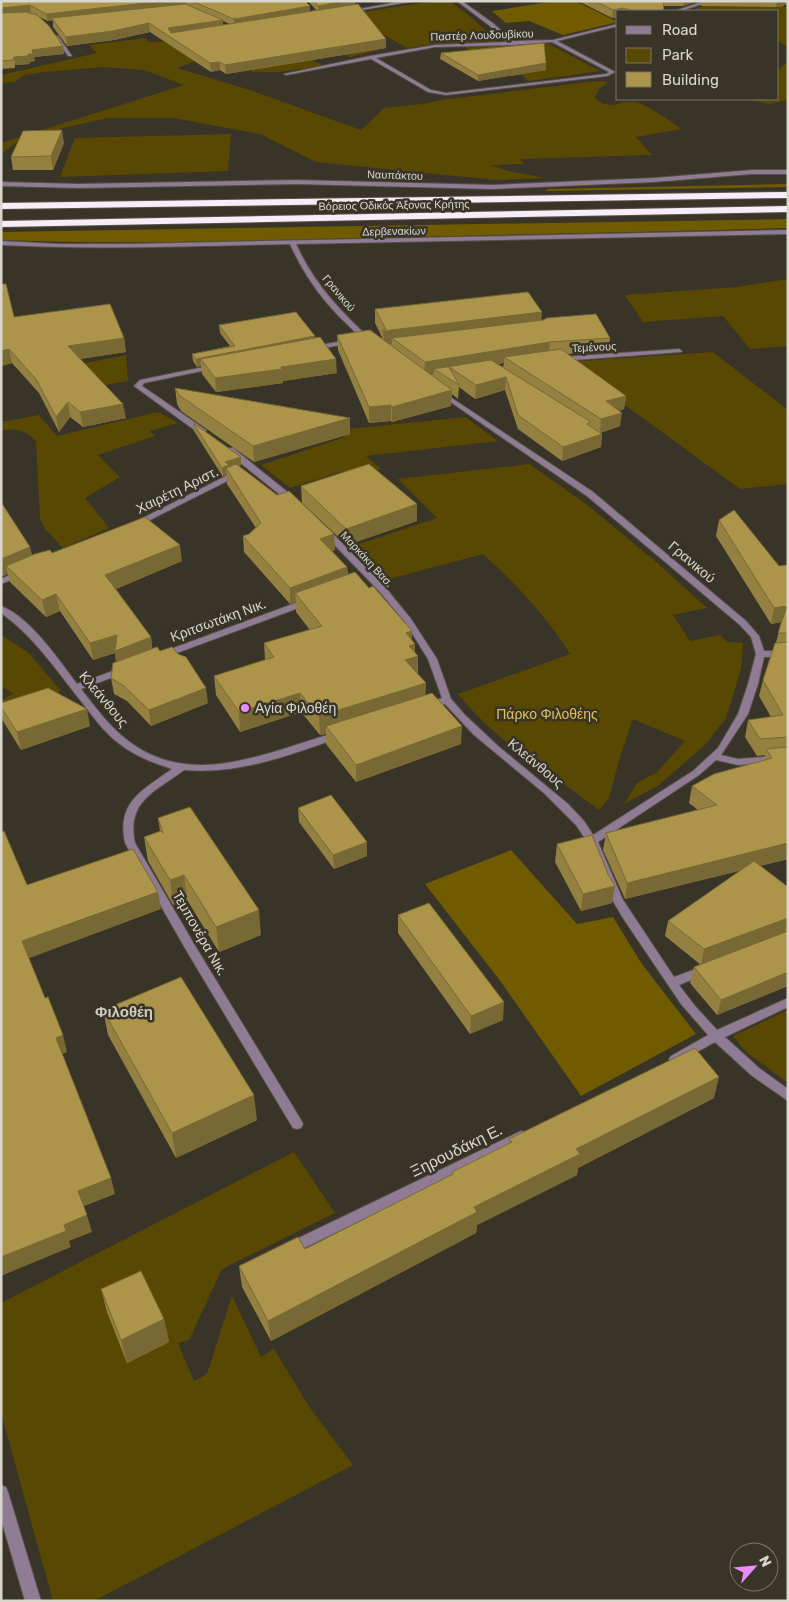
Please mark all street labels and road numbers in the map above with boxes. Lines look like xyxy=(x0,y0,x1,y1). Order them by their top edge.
street label: Παστέρ Λουδουβίκου xyxy=(430,27,534,44)
street label: Ναυπάκτου xyxy=(367,168,423,183)
street label: Βόρειος Οδικός Άξονας Κρήτης xyxy=(318,198,470,213)
street label: Δερβενακίων xyxy=(362,224,426,239)
street label: Γρανικού xyxy=(319,272,358,314)
street label: Τεμένους xyxy=(571,340,617,355)
street label: Χαιρέτη Αριστ. xyxy=(133,463,221,518)
street label: Μαρκάκη Βασ. xyxy=(338,529,396,590)
street label: Γρανικού xyxy=(665,538,719,587)
street label: Κριτσωτάκη Νικ. xyxy=(168,595,268,646)
street label: Κλεάνθους xyxy=(75,668,132,731)
street label: Κλεάνθους xyxy=(504,735,567,792)
street label: Τεμπονέρα Νικ. xyxy=(168,888,231,979)
street label: Ξηρουδάκη Ε. xyxy=(407,1120,505,1181)

